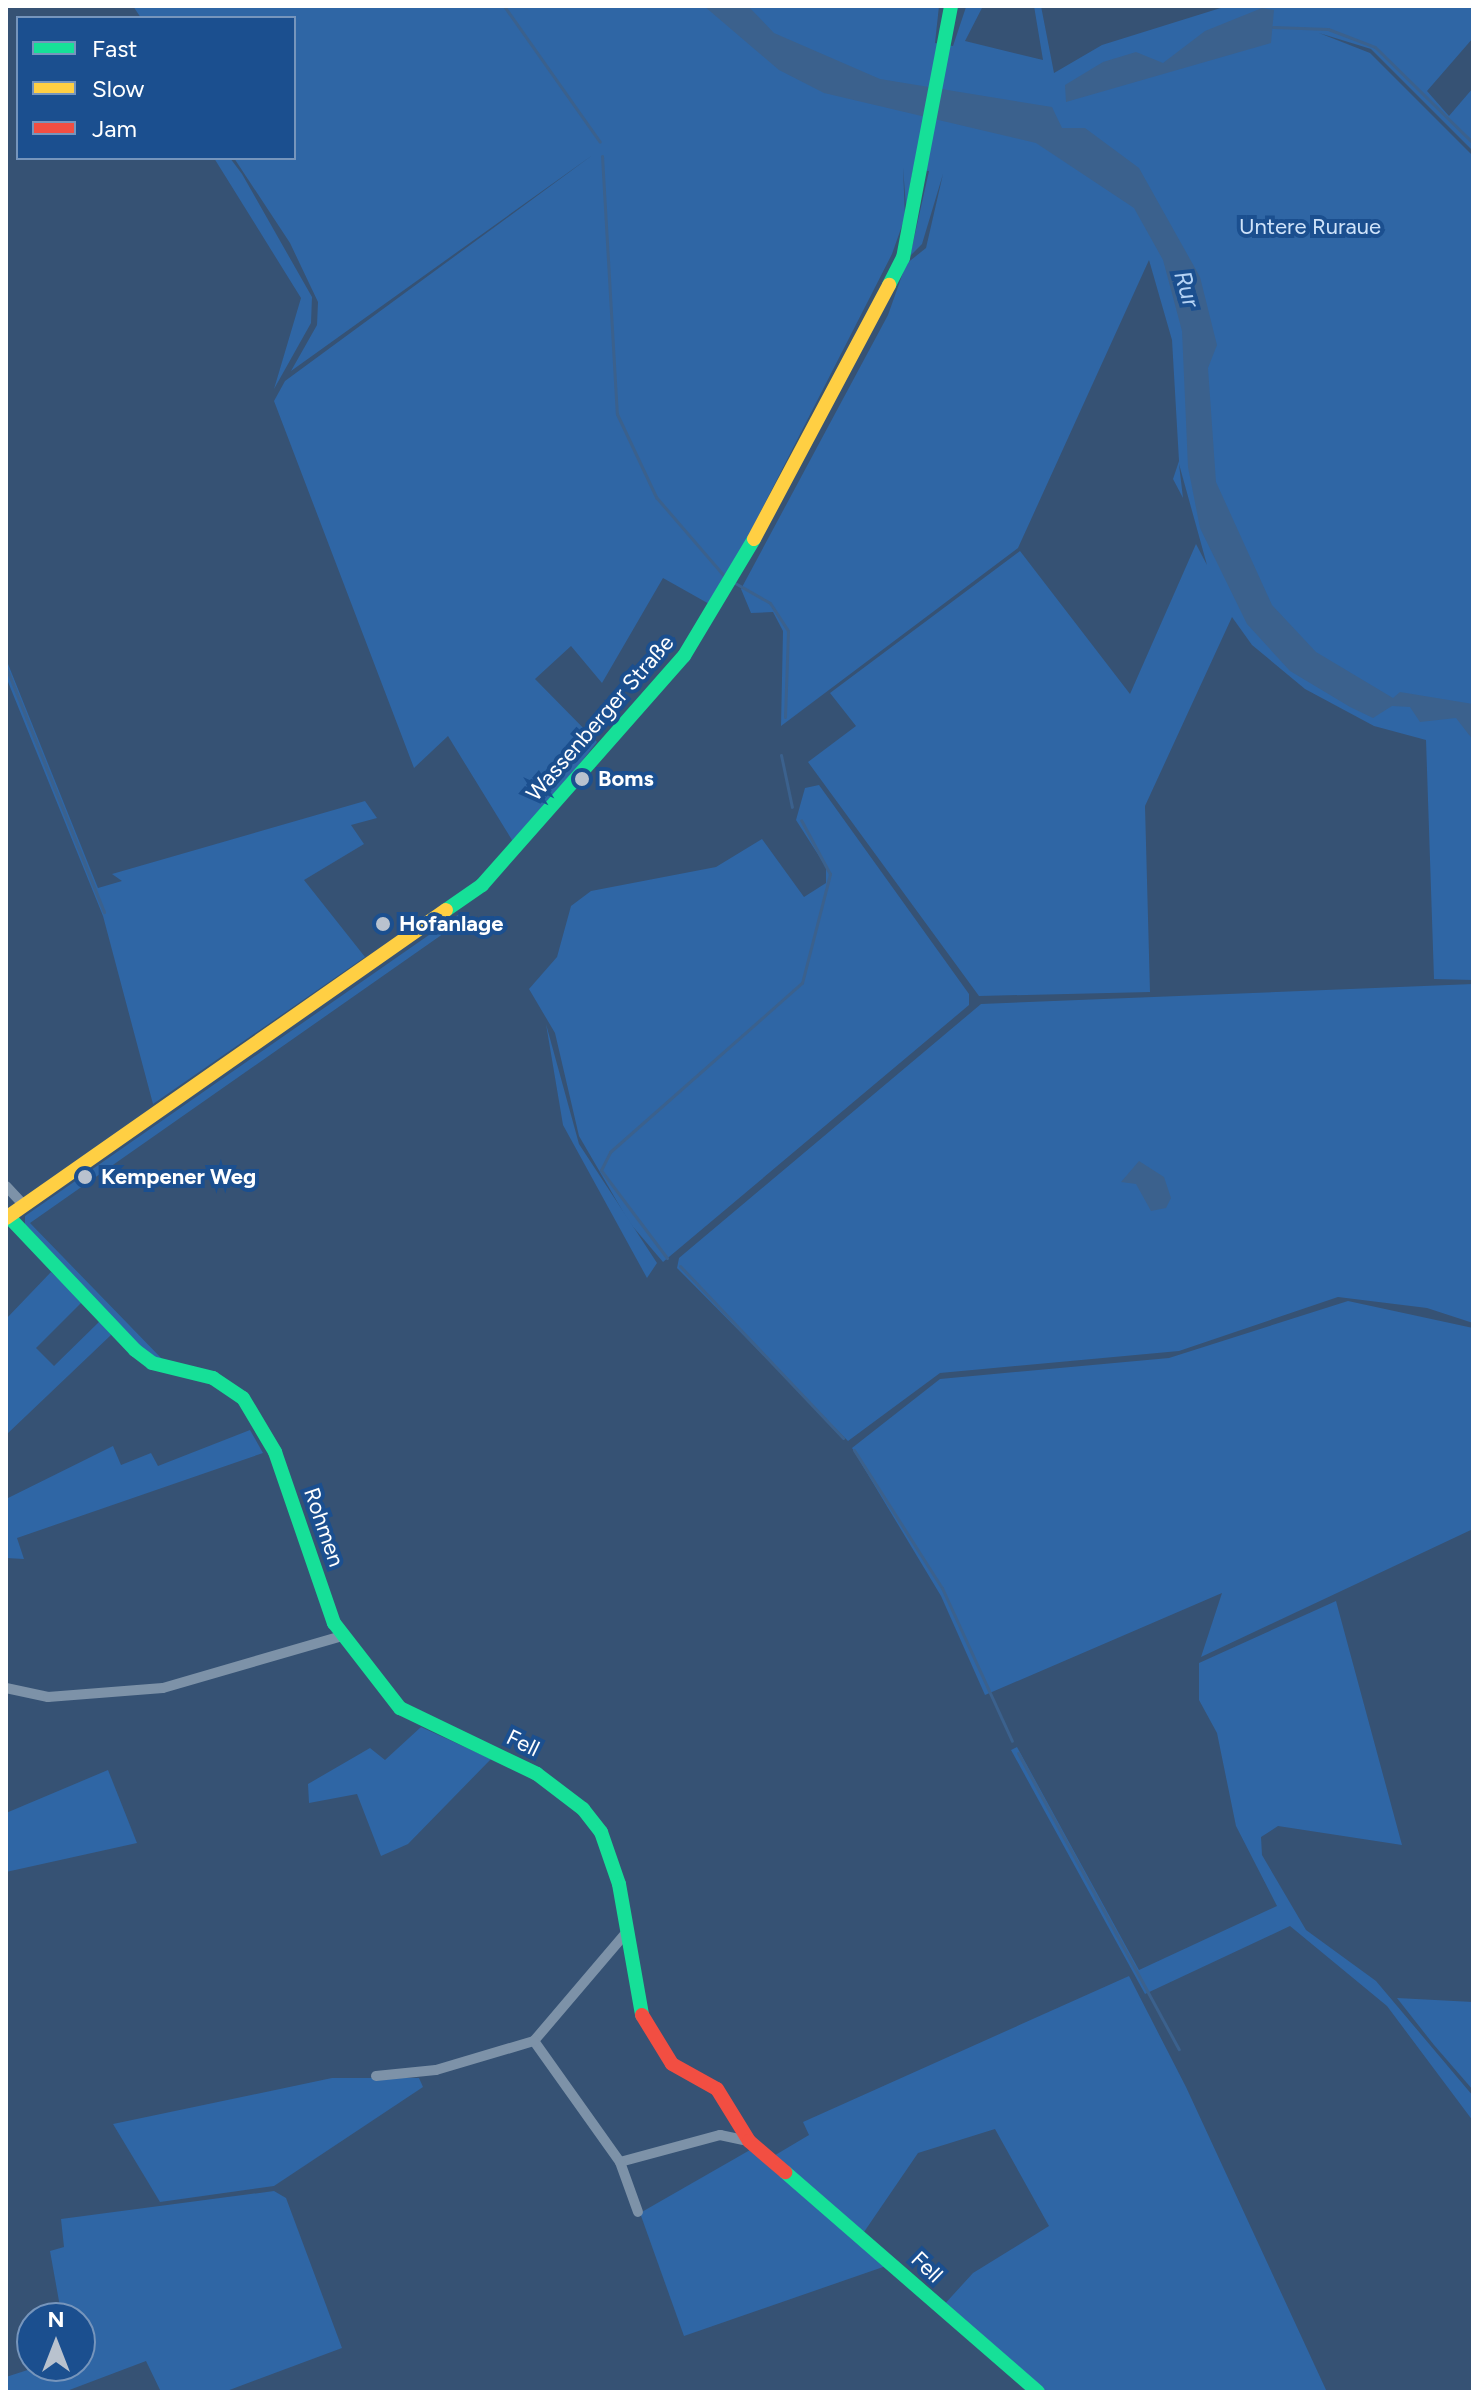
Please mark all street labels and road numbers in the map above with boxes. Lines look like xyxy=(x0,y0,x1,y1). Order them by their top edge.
street label: Wassenberger Straße xyxy=(521,630,679,806)
street label: Rohmen xyxy=(298,1484,350,1570)
street label: Fell xyxy=(502,1724,544,1762)
street label: Fell xyxy=(906,2246,948,2288)

